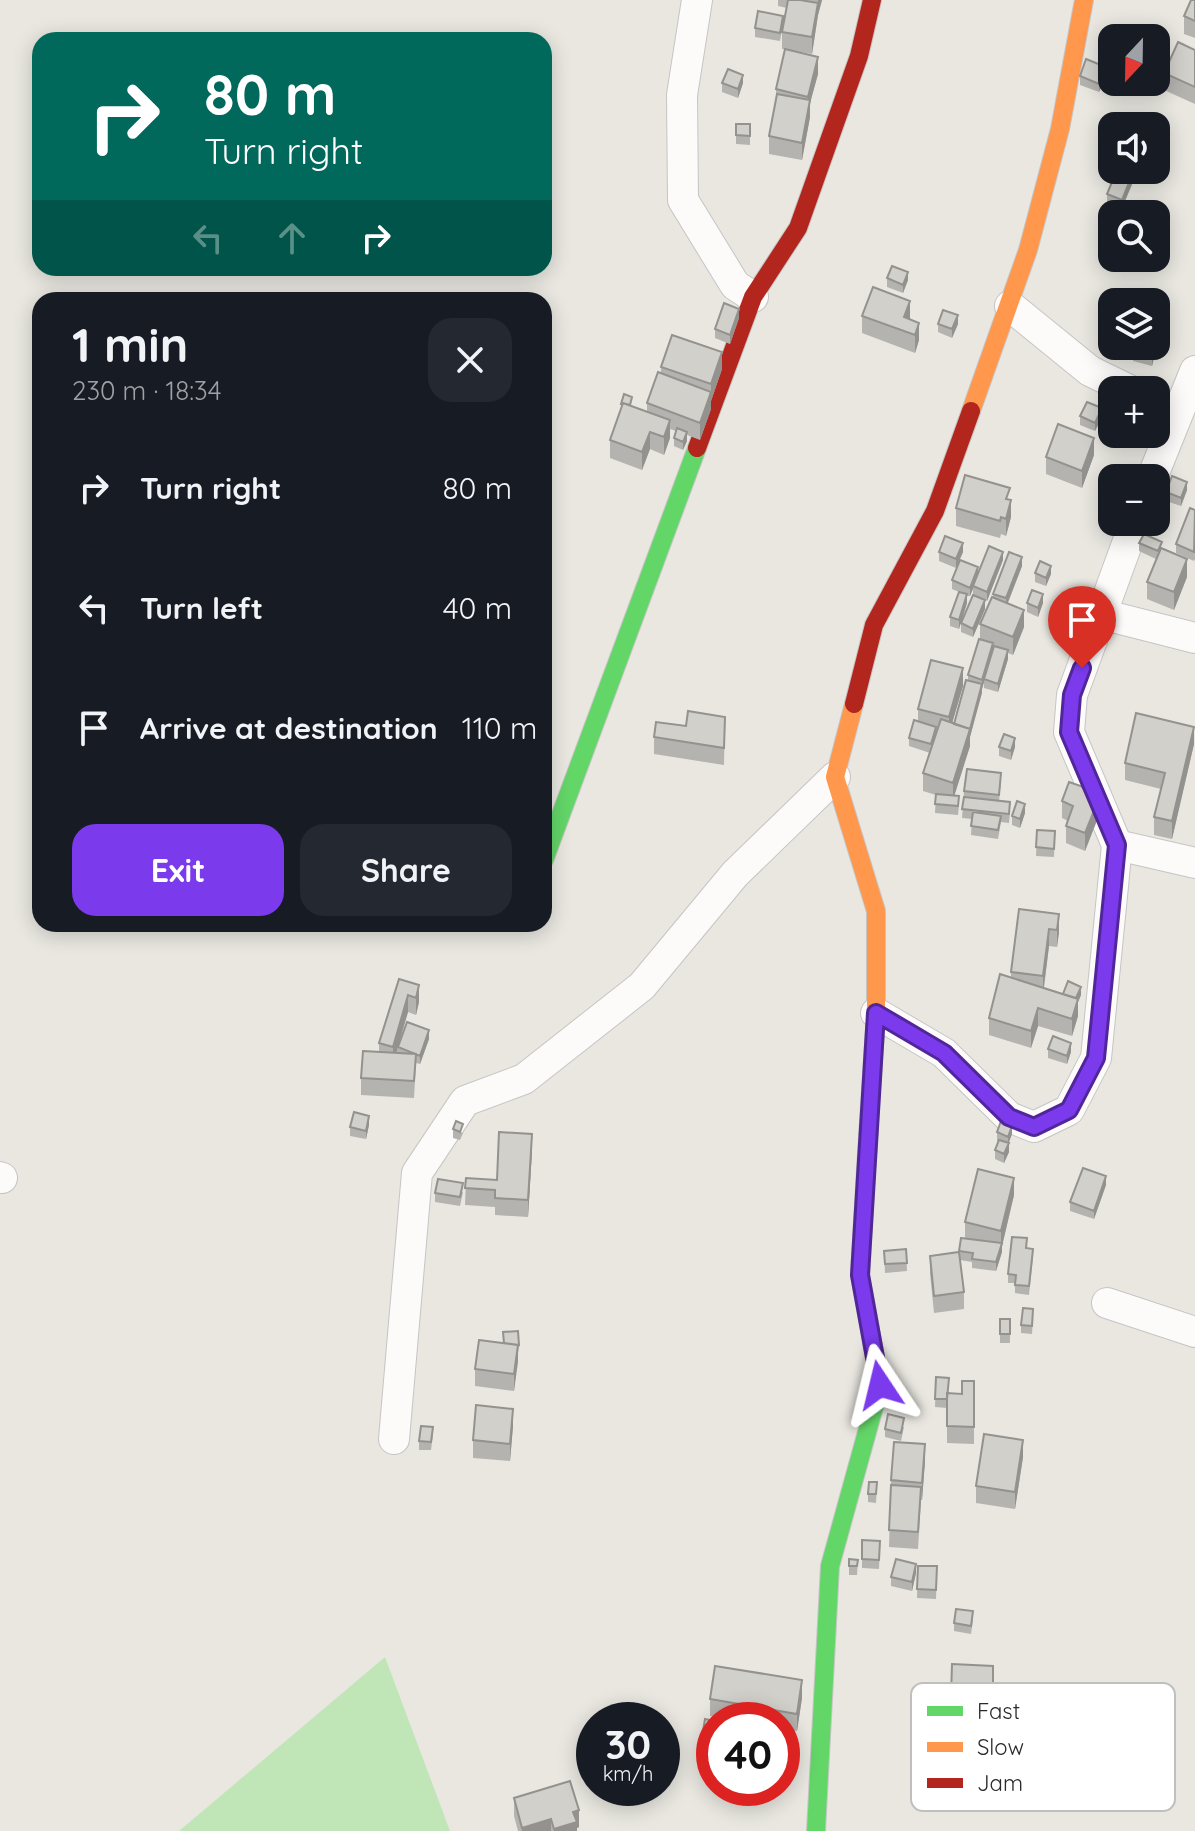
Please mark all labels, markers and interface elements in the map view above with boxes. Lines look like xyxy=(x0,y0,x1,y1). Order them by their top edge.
north arrow xyxy=(1098,24,1170,96)
map controls xyxy=(1098,24,1170,536)
text: 80 m xyxy=(204,59,336,129)
icon: right xyxy=(72,64,176,168)
button: sound xyxy=(1098,112,1170,184)
text: Turn right xyxy=(204,128,363,173)
button: search xyxy=(1098,200,1170,272)
icon: left xyxy=(186,216,230,260)
icon: ahead xyxy=(270,216,314,260)
icon: right xyxy=(354,216,398,260)
button: layers xyxy=(1098,288,1170,360)
text: 1 min xyxy=(72,314,188,374)
button: close xyxy=(428,318,512,402)
text: 230 m · 18:34 xyxy=(72,374,221,407)
button: + xyxy=(1098,376,1170,448)
button: − xyxy=(1098,464,1170,536)
icon: right xyxy=(72,466,116,510)
text: Turn right xyxy=(140,469,281,507)
text: 80 m xyxy=(442,469,512,507)
icon: left xyxy=(72,586,116,630)
pin xyxy=(1048,586,1116,668)
text: Turn left xyxy=(140,589,263,627)
text: 40 m xyxy=(443,589,512,627)
icon: arrive xyxy=(1060,598,1104,642)
icon: arrive xyxy=(72,706,116,750)
text: Arrive at destination xyxy=(140,709,438,747)
text: 110 m xyxy=(462,709,537,747)
button: Exit xyxy=(72,824,284,916)
button: Share xyxy=(300,824,512,916)
position arrow xyxy=(838,1343,922,1427)
legend xyxy=(911,1683,1175,1811)
text: Fast xyxy=(977,1697,1020,1725)
speed limit sign: 40 xyxy=(696,1702,800,1806)
text: 30 xyxy=(605,1719,651,1769)
text: Slow xyxy=(977,1733,1024,1761)
text: km/h xyxy=(603,1761,653,1786)
text: Jam xyxy=(977,1769,1023,1797)

